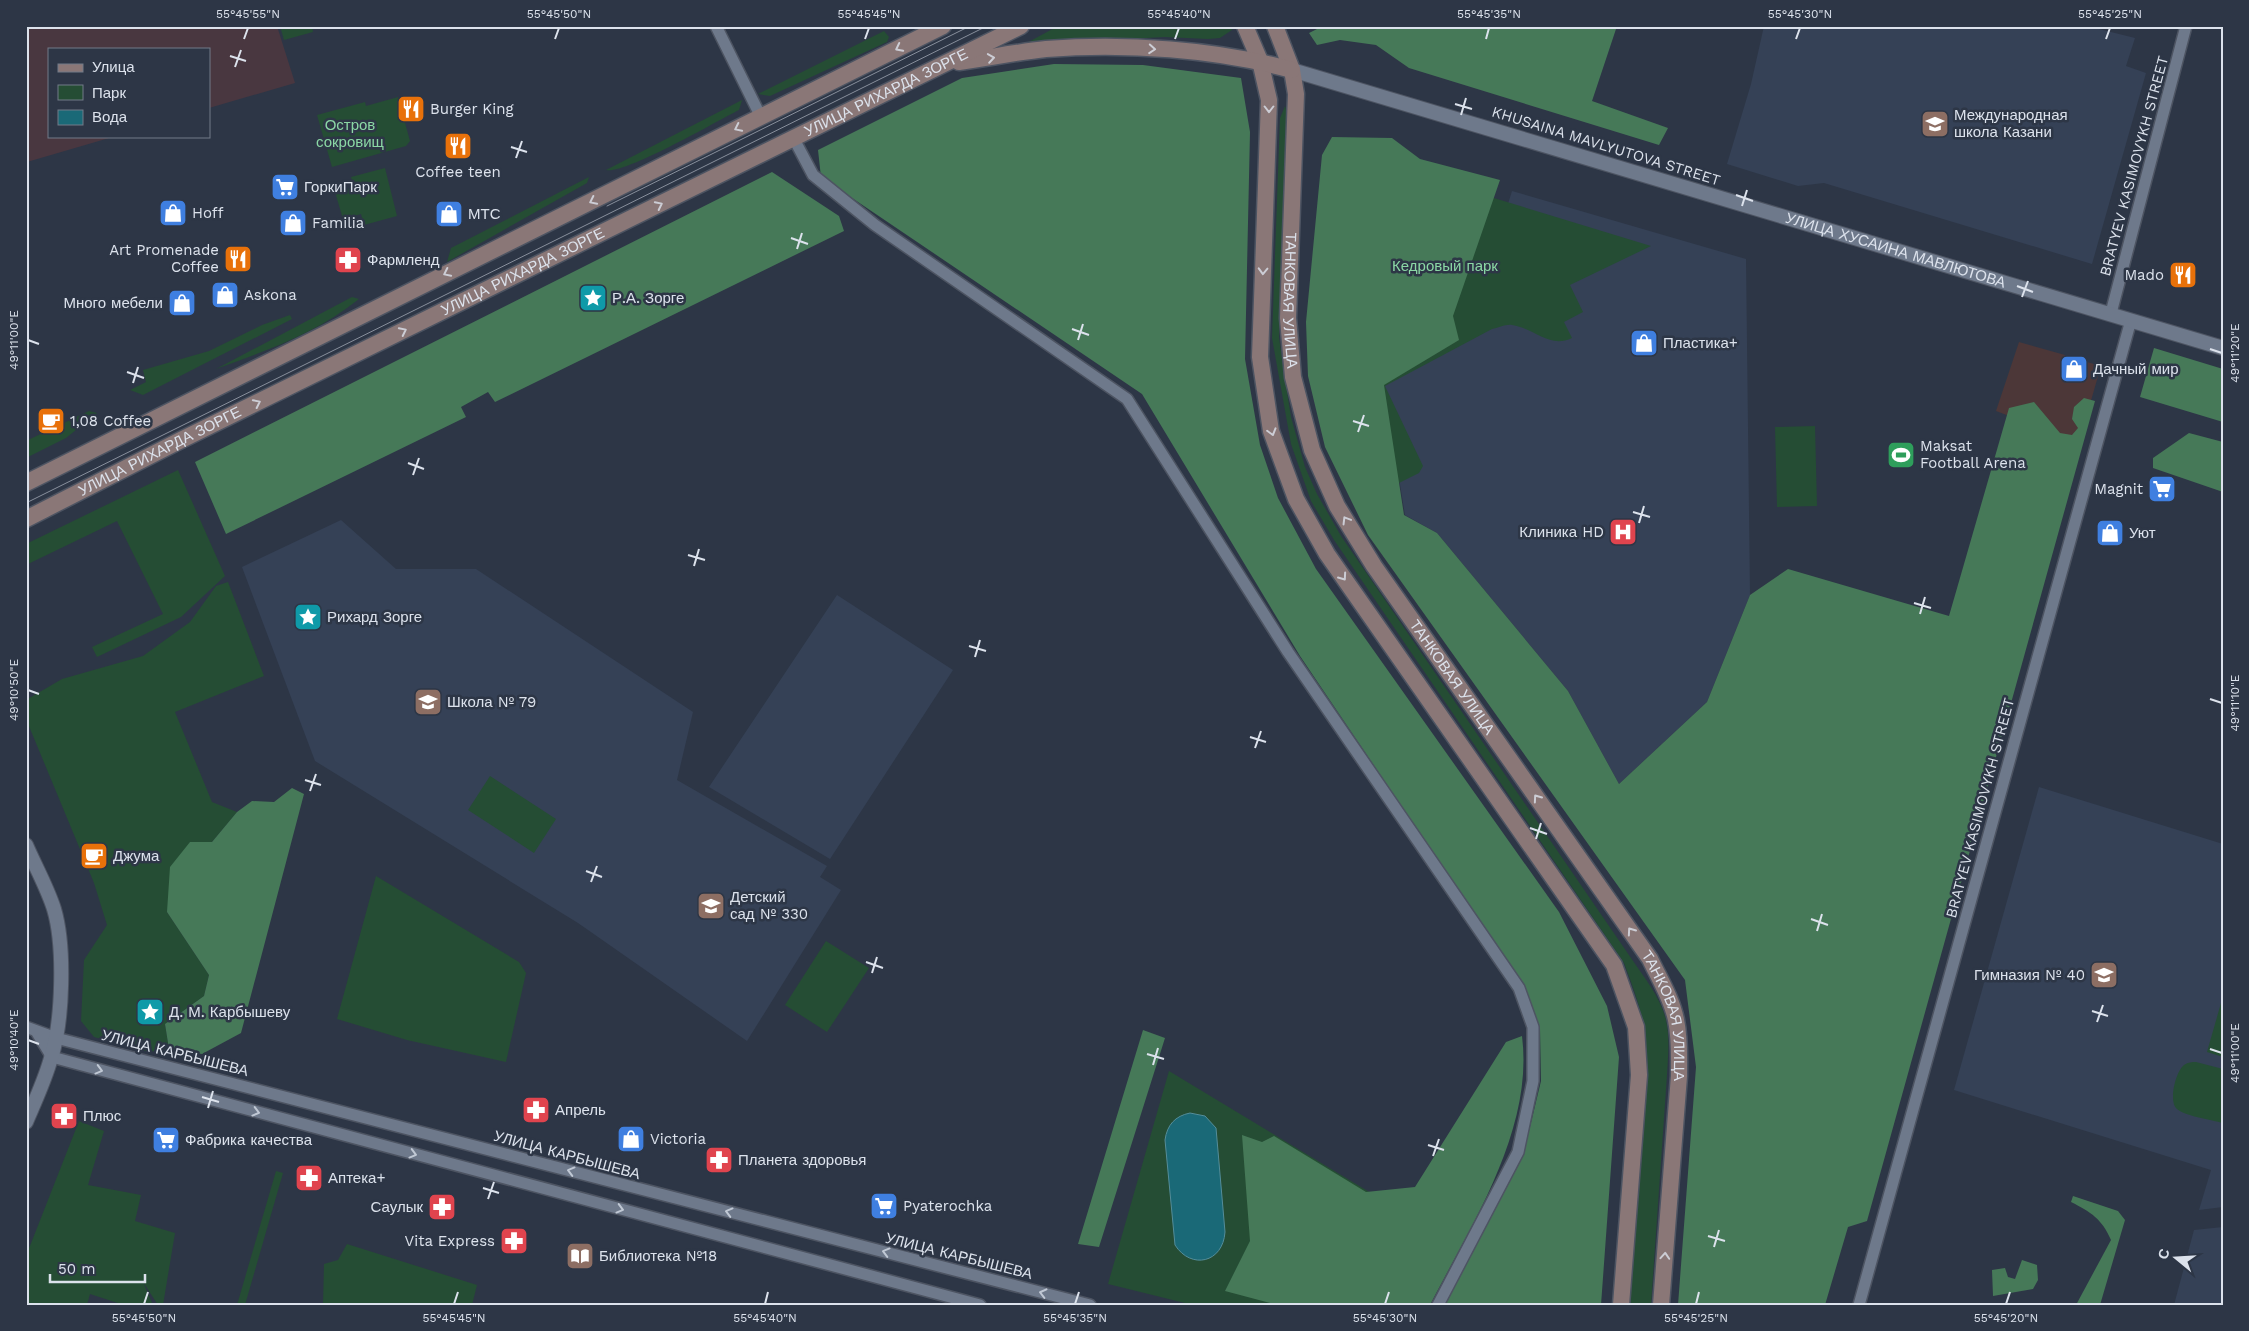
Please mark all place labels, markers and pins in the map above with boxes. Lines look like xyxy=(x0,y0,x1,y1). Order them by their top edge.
restaurant icon: Burger King xyxy=(396,94,426,124)
place label: Burger King xyxy=(430,100,513,118)
place label: Международная школа Казани xyxy=(1954,106,2068,141)
school or university icon: Международная школа Казани xyxy=(1920,109,1950,139)
restaurant icon: Coffee teen xyxy=(443,131,473,161)
place label: Coffee teen xyxy=(415,163,501,181)
supermarket icon: ГоркиПарк xyxy=(270,172,300,202)
place label: ГоркиПарк xyxy=(304,178,377,196)
shop icon: Hoff xyxy=(158,198,188,228)
shop icon: МТС xyxy=(434,199,464,229)
place label: Hoff xyxy=(192,204,224,222)
place label: МТС xyxy=(468,205,501,223)
shop icon: Familia xyxy=(278,208,308,238)
place label: Familia xyxy=(312,214,365,232)
place label: Art Promenade Coffee xyxy=(109,241,219,276)
restaurant icon: Art Promenade Coffee xyxy=(223,244,253,274)
pharmacy icon: Фармленд xyxy=(333,245,363,275)
place label: Фармленд xyxy=(367,251,440,269)
restaurant icon: Mado xyxy=(2168,260,2198,290)
place label: Mado xyxy=(2124,266,2164,284)
shop icon: Askona xyxy=(210,280,240,310)
place icon: Р.А. Зорге xyxy=(578,283,608,313)
place label: Askona xyxy=(244,286,297,304)
shop icon: Много мебели xyxy=(167,288,197,318)
place label: Р.А. Зорге xyxy=(612,289,684,307)
place label: Много мебели xyxy=(63,294,163,312)
shop icon: Пластика+ xyxy=(1629,328,1659,358)
place label: Пластика+ xyxy=(1663,334,1738,352)
shop icon: Дачный мир xyxy=(2059,354,2089,384)
place label: Дачный мир xyxy=(2093,360,2179,378)
cafe icon: 1,08 Coffee xyxy=(36,406,66,436)
place label: 1,08 Coffee xyxy=(70,412,151,430)
place label: Maksat Football Arena xyxy=(1920,437,2026,472)
sports icon: Maksat Football Arena xyxy=(1886,440,1916,470)
supermarket icon: Magnit xyxy=(2147,474,2177,504)
place label: Magnit xyxy=(2094,480,2144,498)
hospital icon: Клиника HD xyxy=(1608,517,1638,547)
shop icon: Уют xyxy=(2095,518,2125,548)
place label: Клиника HD xyxy=(1519,523,1604,541)
place label: Уют xyxy=(2129,524,2156,542)
place icon: Рихард Зорге xyxy=(293,602,323,632)
place label: Рихард Зорге xyxy=(327,608,422,626)
school or university icon: Школа № 79 xyxy=(413,687,443,717)
place label: Школа № 79 xyxy=(447,693,536,711)
cafe icon: Джума xyxy=(79,841,109,871)
place label: Джума xyxy=(113,847,160,865)
place label: Детский сад № 330 xyxy=(730,888,808,923)
school or university icon: Детский сад № 330 xyxy=(696,891,726,921)
school or university icon: Гимназия № 40 xyxy=(2089,960,2119,990)
place label: Гимназия № 40 xyxy=(1974,966,2085,984)
place icon: Д. М. Карбышеву xyxy=(135,997,165,1027)
place label: Д. М. Карбышеву xyxy=(169,1003,291,1021)
pharmacy icon: Апрель xyxy=(521,1095,551,1125)
pharmacy icon: Плюс xyxy=(49,1101,79,1131)
place label: Апрель xyxy=(555,1101,606,1119)
place label: Плюс xyxy=(83,1107,122,1125)
shop icon: Victoria xyxy=(616,1124,646,1154)
supermarket icon: Фабрика качества xyxy=(151,1125,181,1155)
place label: Victoria xyxy=(650,1130,707,1148)
place label: Фабрика качества xyxy=(185,1131,313,1149)
pharmacy icon: Планета здоровья xyxy=(704,1145,734,1175)
place label: Планета здоровья xyxy=(738,1151,866,1169)
pharmacy icon: Аптека+ xyxy=(294,1163,324,1193)
place label: Аптека+ xyxy=(328,1169,385,1187)
supermarket icon: Pyaterochka xyxy=(869,1191,899,1221)
pharmacy icon: Саулык xyxy=(427,1192,457,1222)
place label: Pyaterochka xyxy=(903,1197,993,1215)
place label: Саулык xyxy=(371,1198,423,1216)
pharmacy icon: Vita Express xyxy=(499,1226,529,1256)
place label: Vita Express xyxy=(404,1232,495,1250)
library icon: Библиотека №18 xyxy=(565,1241,595,1271)
place label: Библиотека №18 xyxy=(599,1247,717,1265)

